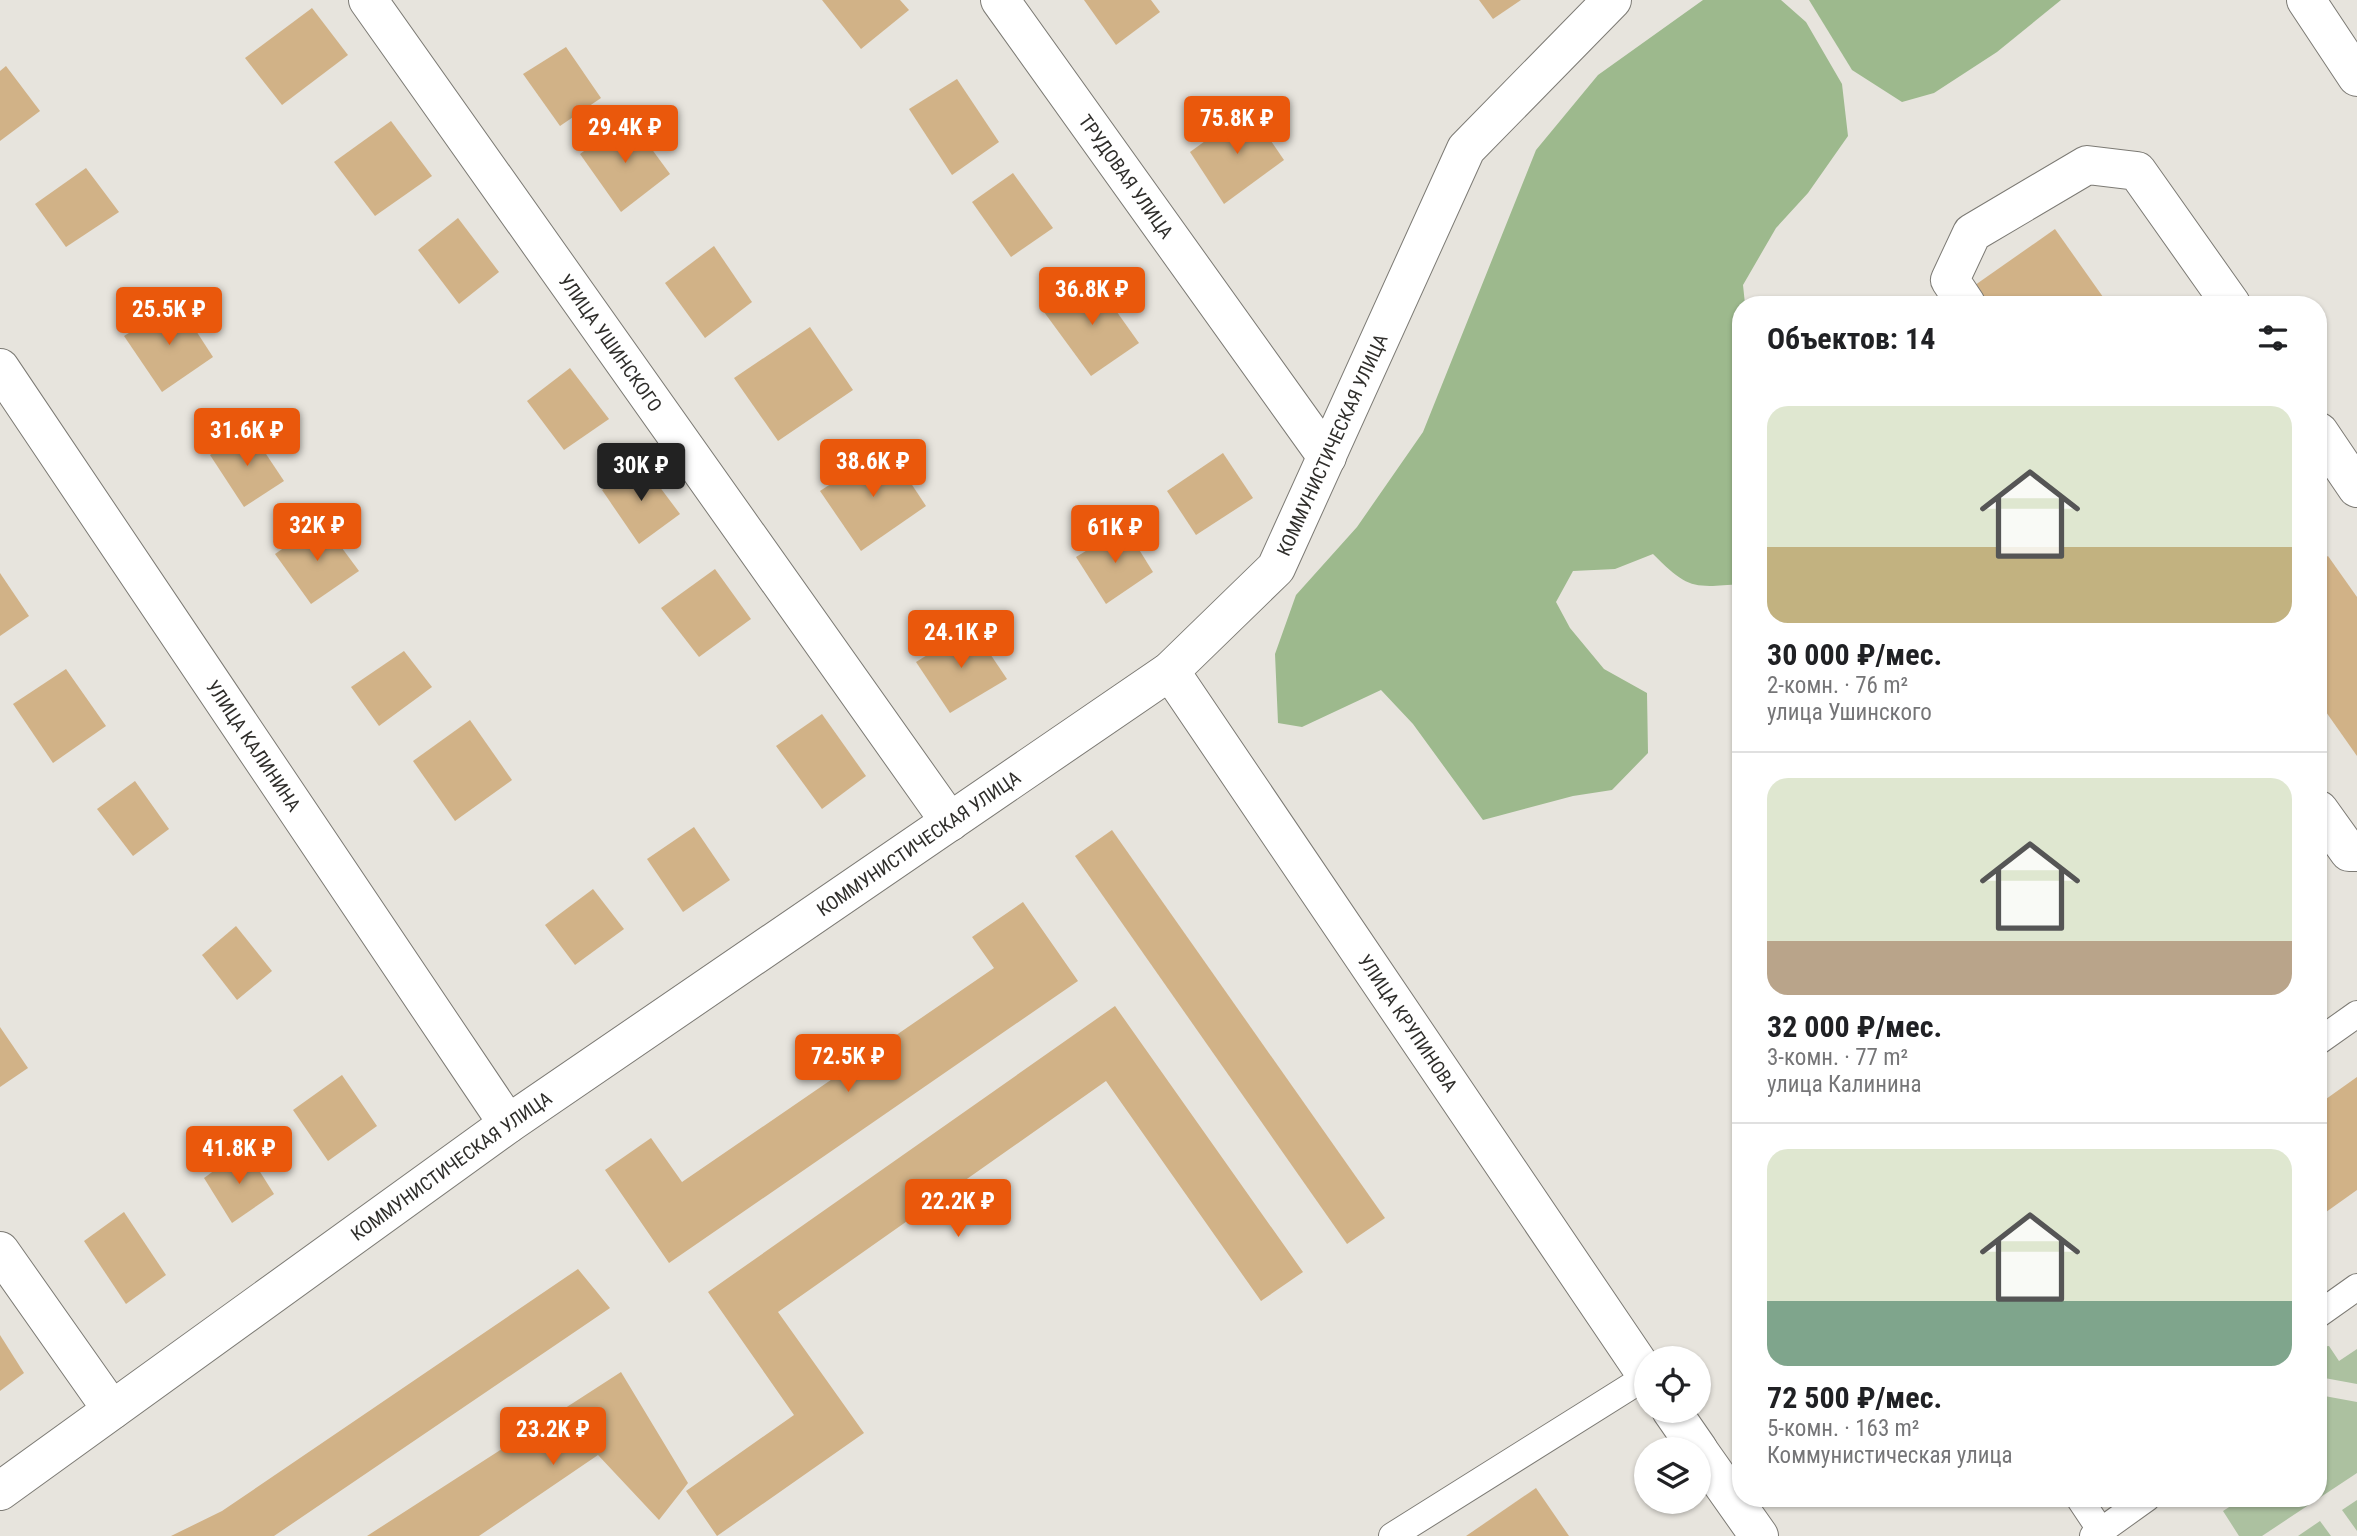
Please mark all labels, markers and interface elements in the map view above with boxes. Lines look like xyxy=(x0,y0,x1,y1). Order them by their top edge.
pin: 75.8K ₽ xyxy=(1172,96,1302,156)
text: 75.8K ₽ xyxy=(1200,105,1274,132)
pin: 29.4K ₽ xyxy=(560,106,690,165)
street label: ТРУДОВАЯ УЛИЦА xyxy=(1074,110,1178,243)
text: 29.4K ₽ xyxy=(588,114,662,141)
pin: 36.8K ₽ xyxy=(1027,268,1157,327)
street label: УЛИЦА УШИНСКОГО xyxy=(554,270,667,416)
text: 36.8K ₽ xyxy=(1055,276,1129,303)
pin: 25.5K ₽ xyxy=(104,288,234,347)
text: 25.5K ₽ xyxy=(132,296,206,323)
icon: filters xyxy=(2254,319,2292,357)
text: Объектов: 14 xyxy=(1767,321,1935,356)
street label: КОММУНИСТИЧЕСКАЯ УЛИЦА xyxy=(1272,330,1393,560)
pin: 31.6K ₽ xyxy=(182,408,312,468)
text: 31.6K ₽ xyxy=(210,417,284,444)
pin: 38.6K ₽ xyxy=(808,440,938,499)
pin: 30K ₽ xyxy=(592,444,690,503)
text: 38.6K ₽ xyxy=(836,448,910,475)
icon: home xyxy=(1967,451,2093,577)
text: 30K ₽ xyxy=(613,452,669,479)
pin: 32K ₽ xyxy=(268,504,366,563)
pin: 61K ₽ xyxy=(1066,505,1164,565)
text: 32K ₽ xyxy=(289,512,345,539)
text: 61K ₽ xyxy=(1087,514,1143,541)
pin: 24.1K ₽ xyxy=(896,610,1026,670)
text: 24.1K ₽ xyxy=(924,619,998,646)
text: 30 000 ₽/мес. xyxy=(1767,637,1942,672)
text: 2-комн. · 76 m² xyxy=(1767,672,1908,699)
street label: УЛИЦА КАЛИНИНА xyxy=(201,676,306,816)
text: улица Ушинского xyxy=(1767,699,1932,726)
street label: КОММУНИСТИЧЕСКАЯ УЛИЦА xyxy=(813,766,1025,921)
icon: home xyxy=(1967,823,2093,949)
street label: УЛИЦА КРУПИНОВА xyxy=(1353,950,1462,1096)
text: 32 000 ₽/мес. xyxy=(1767,1009,1942,1044)
pin: 72.5K ₽ xyxy=(783,1034,913,1094)
text: 72.5K ₽ xyxy=(811,1043,885,1070)
text: 3-комн. · 77 m² xyxy=(1767,1044,1908,1071)
text: улица Калинина xyxy=(1767,1071,1921,1098)
street label: КОММУНИСТИЧЕСКАЯ УЛИЦА xyxy=(346,1087,556,1246)
pin: 41.8K ₽ xyxy=(174,1126,304,1186)
text: 41.8K ₽ xyxy=(202,1135,276,1162)
pin: 22.2K ₽ xyxy=(893,1180,1023,1239)
text: 22.2K ₽ xyxy=(921,1188,995,1215)
icon: home xyxy=(1967,1194,2093,1320)
map controls xyxy=(1634,1346,1711,1514)
button: locate xyxy=(1634,1346,1711,1423)
text: 72 500 ₽/мес. xyxy=(1767,1380,1942,1415)
pin: 23.2K ₽ xyxy=(488,1408,618,1467)
text: 5-комн. · 163 m² xyxy=(1767,1415,1919,1442)
text: 23.2K ₽ xyxy=(516,1416,590,1443)
button: layers xyxy=(1634,1437,1711,1514)
text: Коммунистическая улица xyxy=(1767,1442,2013,1469)

